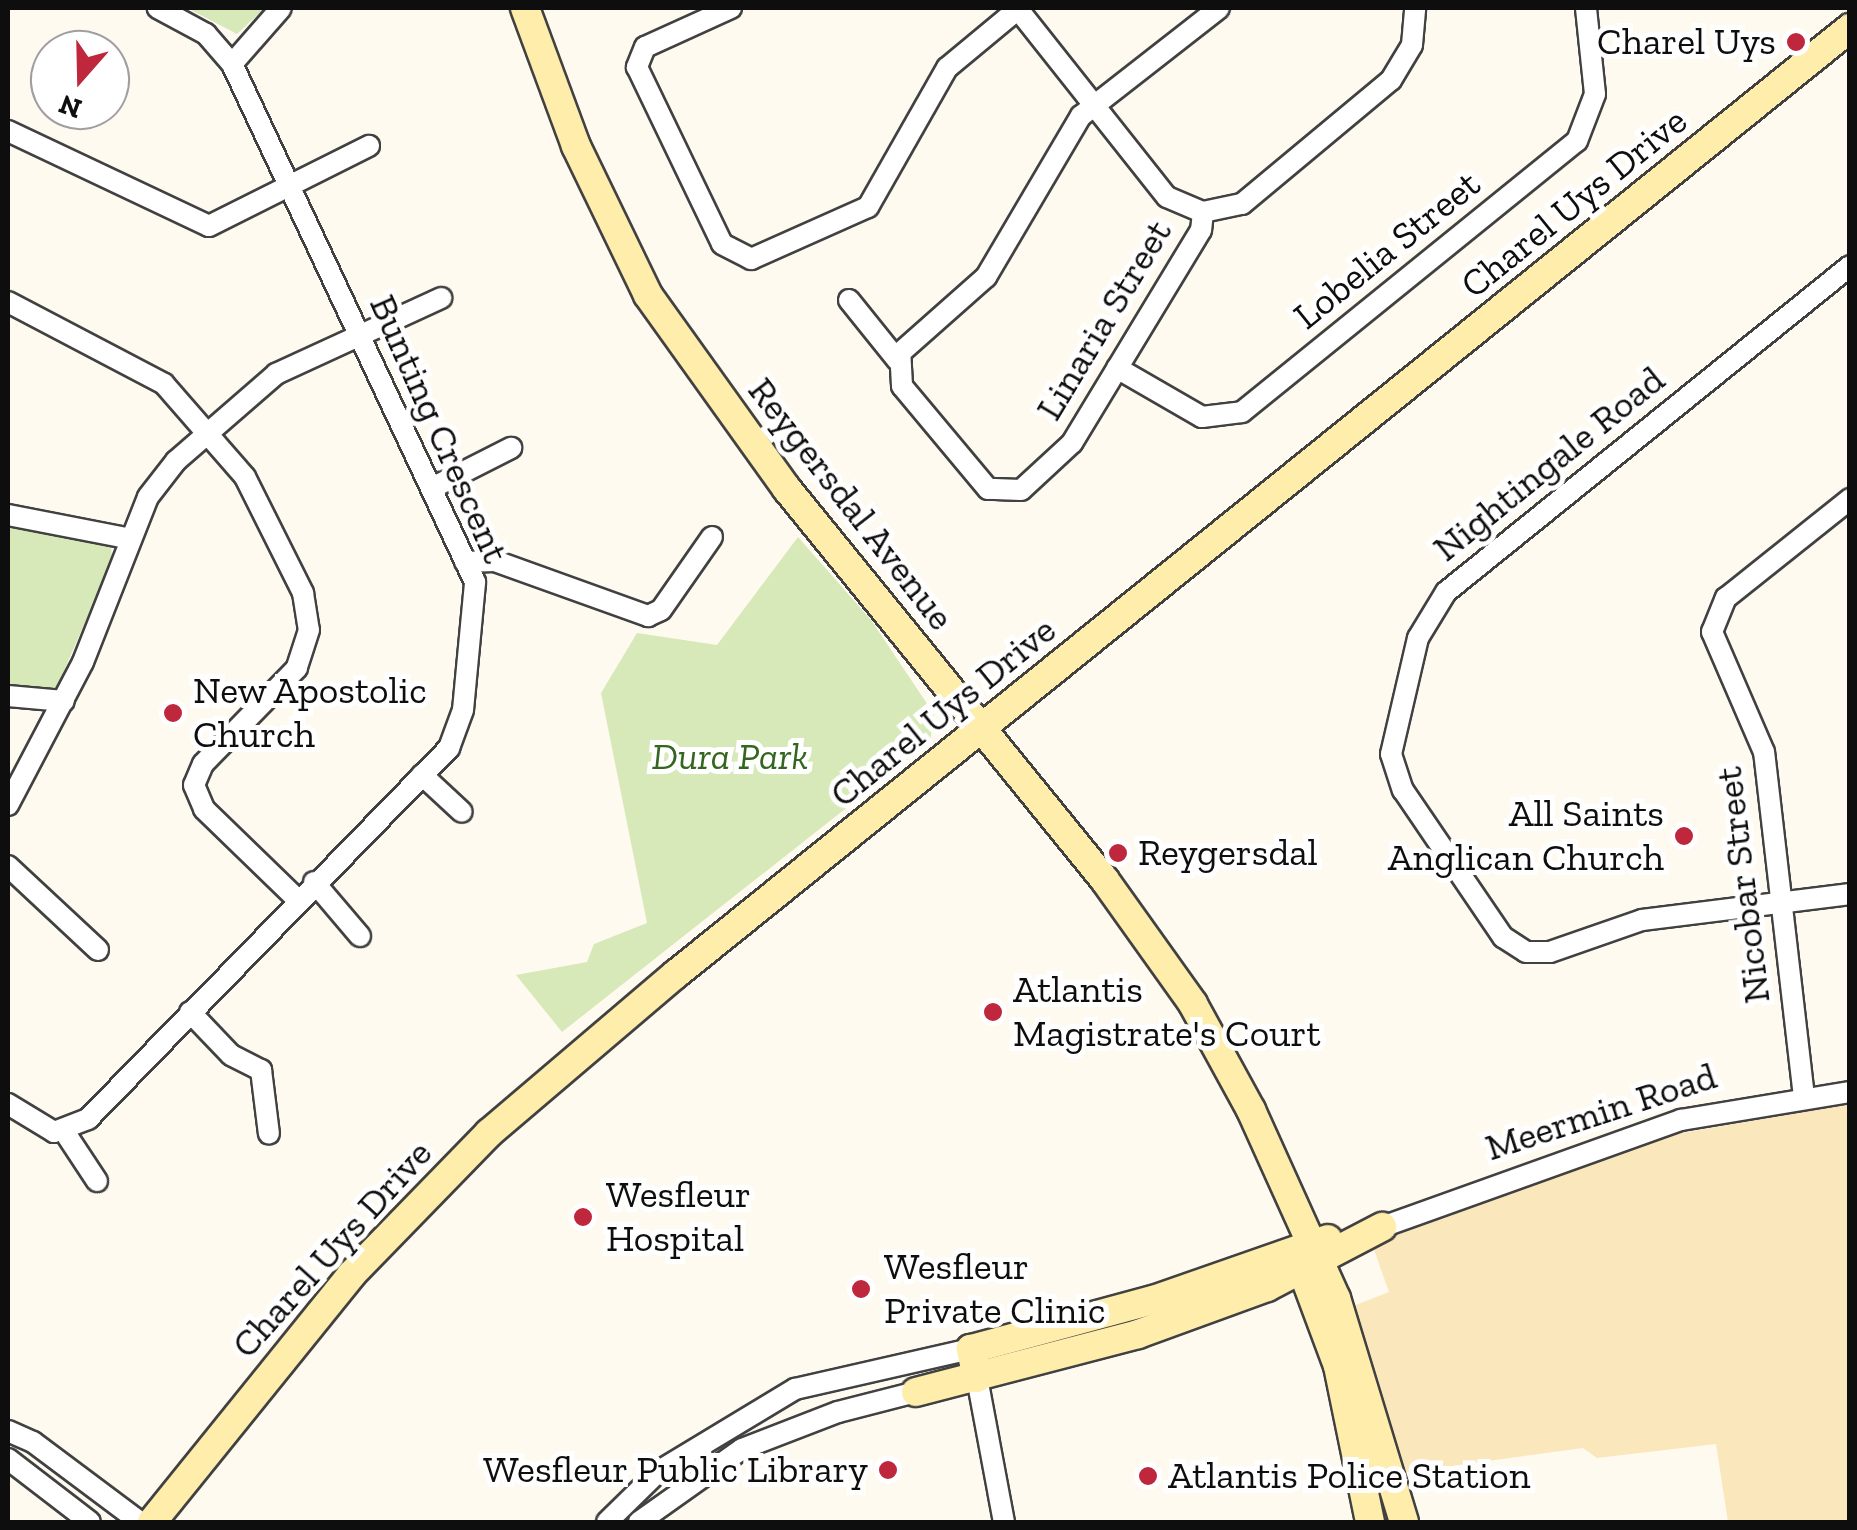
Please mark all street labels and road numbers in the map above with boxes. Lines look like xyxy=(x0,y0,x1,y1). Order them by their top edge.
street label: Charel Uys Drive xyxy=(1452,98,1696,308)
street label: Lobelia Street xyxy=(1285,161,1489,339)
street label: Linaria Street xyxy=(1026,212,1182,428)
street label: Bunting Crescent xyxy=(360,288,518,570)
street label: Nightingale Road xyxy=(1424,357,1674,571)
street label: Reygersdal Avenue xyxy=(738,368,964,640)
street label: Charel Uys Drive xyxy=(821,607,1065,817)
street label: Nicobar Street xyxy=(1706,764,1780,1006)
street label: Meermin Road xyxy=(1480,1053,1722,1171)
street label: Charel Uys Drive xyxy=(222,1131,442,1367)

